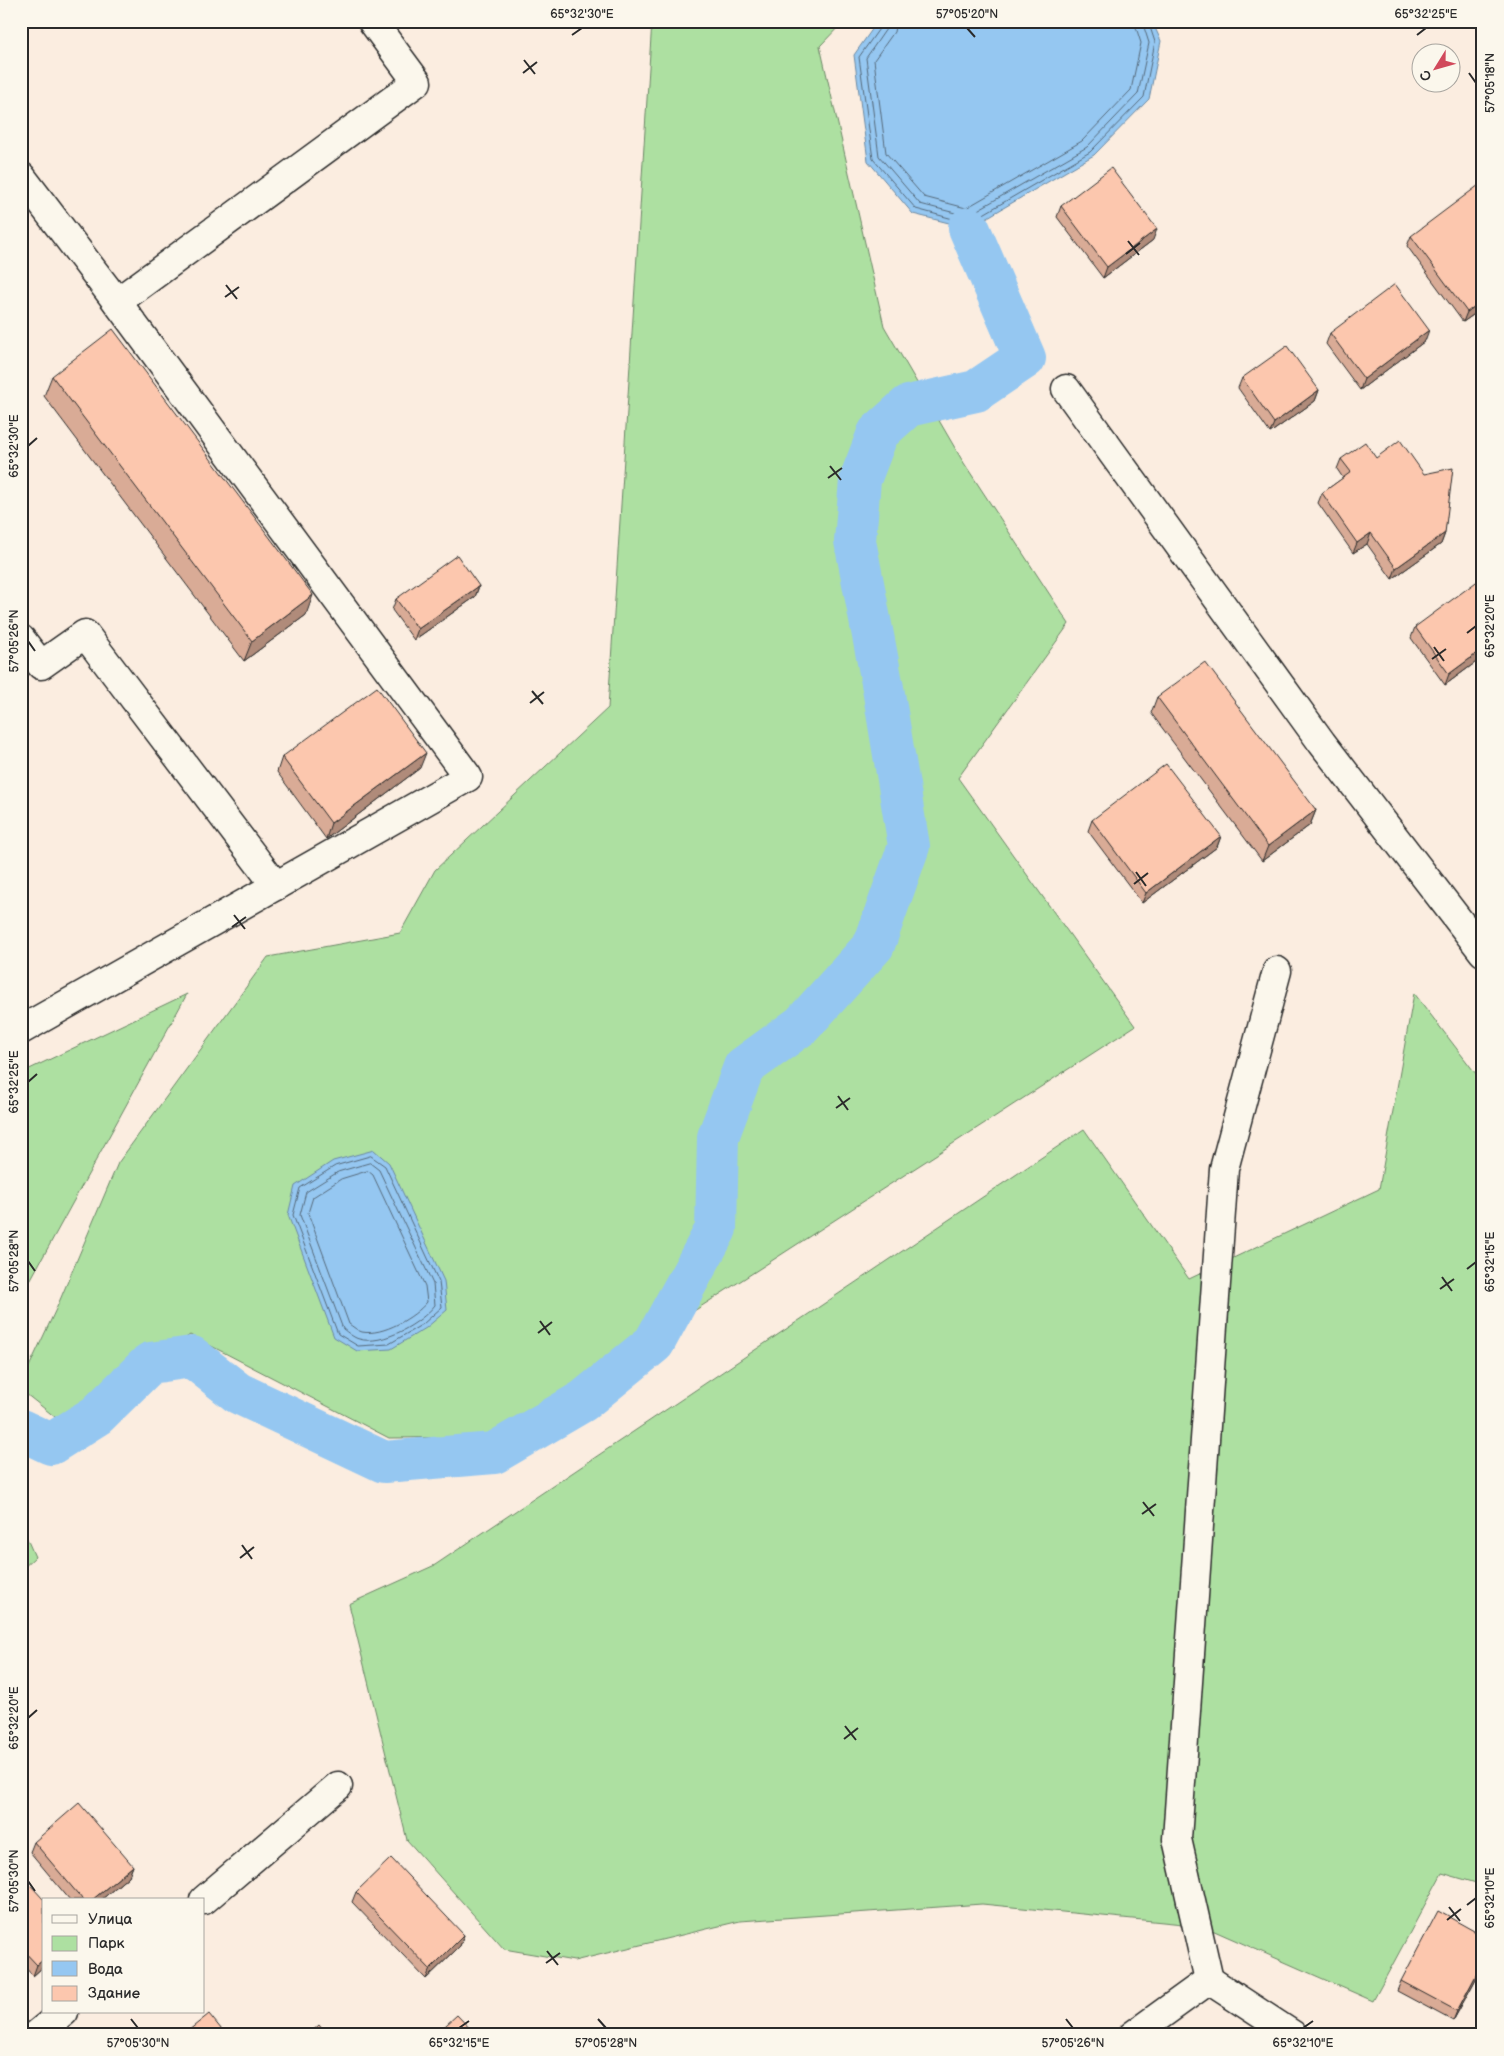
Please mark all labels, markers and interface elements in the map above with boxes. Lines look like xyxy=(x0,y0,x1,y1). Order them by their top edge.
text: 65°32'30"E xyxy=(550,7,614,22)
text: 57°05'20"N xyxy=(936,7,998,22)
text: 65°32'25"E xyxy=(1394,7,1458,22)
north arrow xyxy=(1412,42,1462,92)
text: 57°05'18"N xyxy=(1483,53,1498,113)
text: С xyxy=(1416,66,1436,85)
text: 65°32'30"E xyxy=(7,414,22,478)
text: 65°32'20"E xyxy=(1483,594,1498,658)
text: 57°05'26"N xyxy=(7,610,22,672)
text: 65°32'25"E xyxy=(7,1050,22,1114)
text: 57°05'28"N xyxy=(7,1230,22,1292)
text: 65°32'15"E xyxy=(1483,1232,1498,1292)
text: 65°32'20"E xyxy=(7,1686,22,1750)
text: 57°05'30"N xyxy=(7,1850,22,1912)
text: 65°32'10"E xyxy=(1483,1868,1498,1928)
legend xyxy=(42,1898,205,2014)
text: Улица xyxy=(88,1910,133,1929)
text: Парк xyxy=(88,1934,125,1953)
text: Вода xyxy=(88,1960,123,1979)
text: Здание xyxy=(88,1984,140,2003)
text: 57°05'30"N xyxy=(107,2036,169,2051)
text: 65°32'15"E xyxy=(429,2036,489,2051)
text: 57°05'28"N xyxy=(575,2036,637,2051)
text: 57°05'26"N xyxy=(1042,2036,1104,2051)
text: 65°32'10"E xyxy=(1273,2036,1333,2051)

